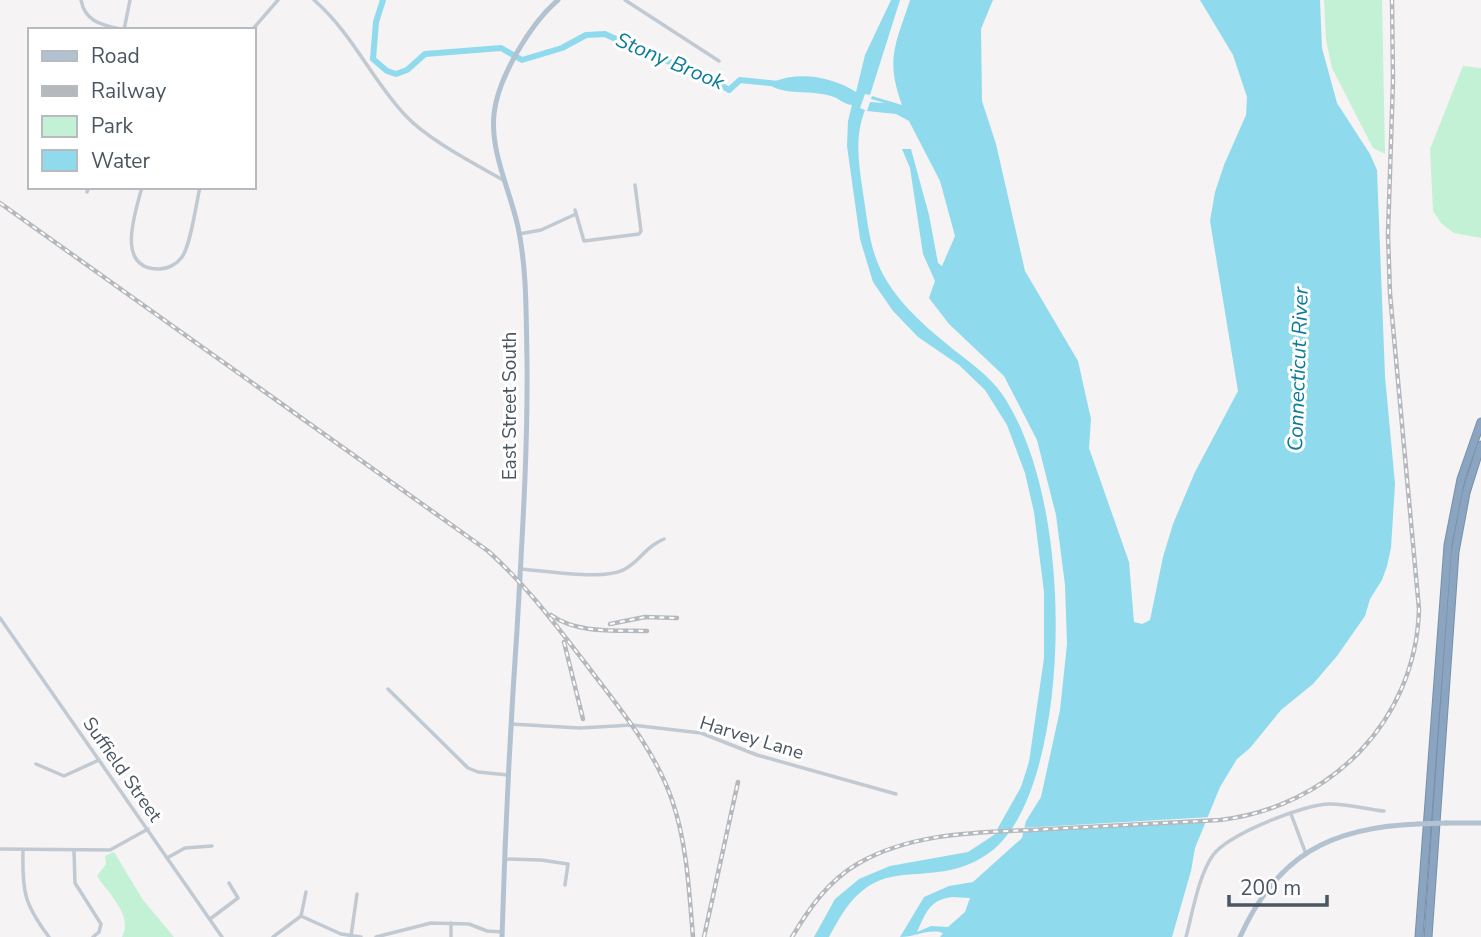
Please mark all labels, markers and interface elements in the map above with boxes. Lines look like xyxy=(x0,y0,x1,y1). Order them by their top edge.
water label: Stony Brook xyxy=(611,26,729,97)
legend xyxy=(28,28,256,189)
text: Road xyxy=(91,42,140,70)
text: Railway xyxy=(91,77,166,105)
text: Park xyxy=(91,112,133,140)
text: Water xyxy=(91,147,150,175)
water label: Connecticut River xyxy=(1281,286,1315,452)
street label: East Street South xyxy=(497,332,523,480)
street label: Harvey Lane xyxy=(697,710,807,766)
street label: Suffield Street xyxy=(76,712,168,827)
scale bar xyxy=(1229,864,1327,908)
text: 200 m xyxy=(1240,874,1301,902)

